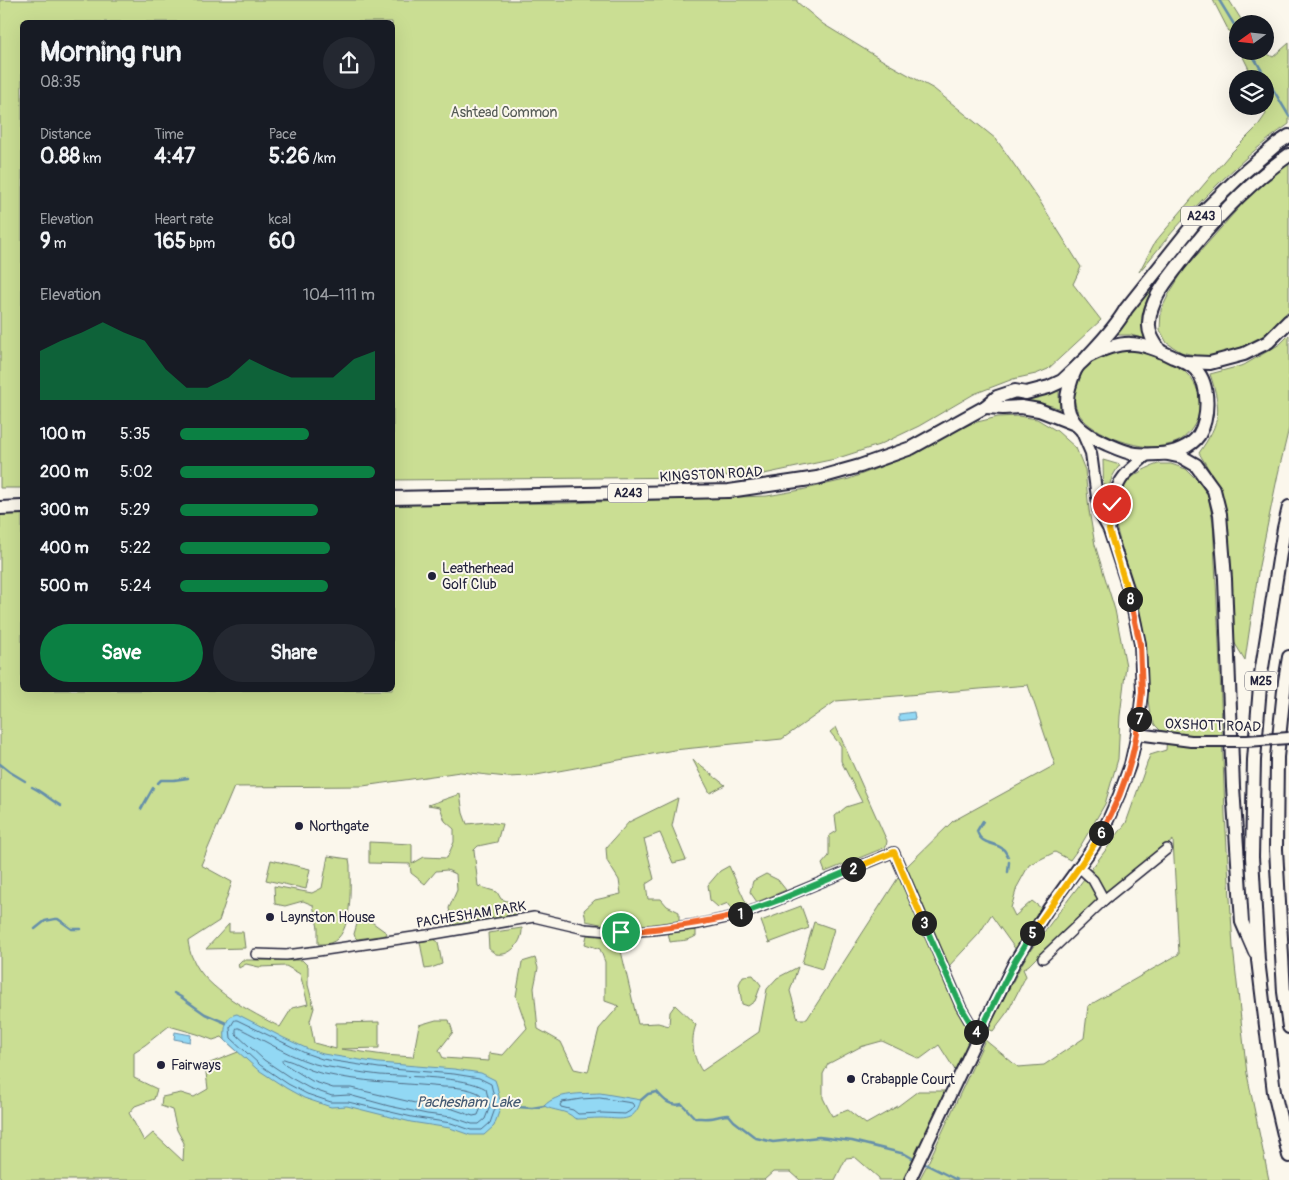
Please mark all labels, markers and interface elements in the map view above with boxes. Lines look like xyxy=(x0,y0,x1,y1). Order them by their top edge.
north arrow xyxy=(1229,15,1274,60)
map controls xyxy=(1229,15,1274,115)
text: Morning run xyxy=(40,35,182,70)
button: share xyxy=(323,37,375,89)
button: layers xyxy=(1229,70,1274,115)
text: 08:35 xyxy=(40,72,81,92)
park label: Ashtead Common xyxy=(451,104,557,121)
text: Distance xyxy=(40,126,91,143)
text: Time xyxy=(154,126,184,143)
text: Pace xyxy=(269,126,296,143)
text: 0.88 xyxy=(40,143,80,170)
text: 4:47 xyxy=(154,143,195,170)
text: 5:26 xyxy=(269,143,310,170)
text: km xyxy=(80,150,101,167)
text: /km xyxy=(310,150,336,167)
road number: A243 xyxy=(1181,207,1221,226)
text: Elevation xyxy=(40,211,93,228)
text: Heart rate xyxy=(154,211,213,228)
text: kcal xyxy=(269,211,291,228)
text: 9 xyxy=(40,228,51,255)
text: 165 xyxy=(154,228,186,255)
text: 60 xyxy=(269,228,295,255)
text: m xyxy=(51,235,66,252)
text: bpm xyxy=(186,235,215,252)
text: Elevation xyxy=(40,285,101,305)
text: 104–111 m xyxy=(303,285,375,305)
text: 100 m xyxy=(40,424,86,444)
text: 5:35 xyxy=(120,424,151,444)
text: 200 m xyxy=(40,462,88,482)
text: 5:02 xyxy=(120,462,153,482)
street label: KINGSTON ROAD xyxy=(659,463,763,486)
road number: A243 xyxy=(608,483,648,502)
pin xyxy=(1091,483,1133,525)
icon: check xyxy=(1098,490,1126,518)
text: 300 m xyxy=(40,500,88,520)
text: 5:29 xyxy=(120,500,150,520)
text: 400 m xyxy=(40,538,89,558)
text: 5:22 xyxy=(120,538,151,558)
place label: Leatherhead Golf Club xyxy=(442,560,514,593)
marker: Leatherhead Golf Club xyxy=(426,570,438,582)
text: 500 m xyxy=(40,576,88,596)
text: 5:24 xyxy=(120,576,151,596)
pin: 8 xyxy=(1118,586,1142,612)
text: 8 xyxy=(1127,591,1134,608)
button: Save xyxy=(40,624,203,682)
button: Share xyxy=(213,624,375,682)
road number: M25 xyxy=(1245,671,1277,690)
pin: 7 xyxy=(1126,706,1152,732)
text: 7 xyxy=(1136,711,1143,728)
street label: OXSHOTT ROAD xyxy=(1165,715,1262,736)
place label: Northgate xyxy=(309,818,369,835)
marker: Northgate xyxy=(293,820,305,832)
pin: 6 xyxy=(1088,820,1114,846)
text: 6 xyxy=(1097,825,1106,842)
pin: 2 xyxy=(840,856,866,882)
text: 2 xyxy=(850,861,857,878)
street label: PACHESHAM PARK xyxy=(415,897,528,932)
pin: 1 xyxy=(728,902,752,926)
text: 1 xyxy=(738,906,743,923)
place label: Laynston House xyxy=(280,909,375,926)
pin: 3 xyxy=(912,910,936,936)
marker: Laynston House xyxy=(264,911,276,923)
pin xyxy=(600,911,642,953)
text: 3 xyxy=(921,915,928,932)
icon: arrive xyxy=(607,918,635,946)
pin: 5 xyxy=(1020,920,1044,946)
text: 5 xyxy=(1029,925,1036,942)
pin: 4 xyxy=(964,1020,988,1044)
text: 4 xyxy=(972,1024,981,1041)
place label: Fairways xyxy=(171,1057,222,1074)
marker: Fairways xyxy=(155,1059,167,1071)
place label: Crabapple Court xyxy=(861,1071,955,1088)
marker: Crabapple Court xyxy=(845,1073,857,1085)
water label: Pachesham Lake xyxy=(416,1093,521,1112)

